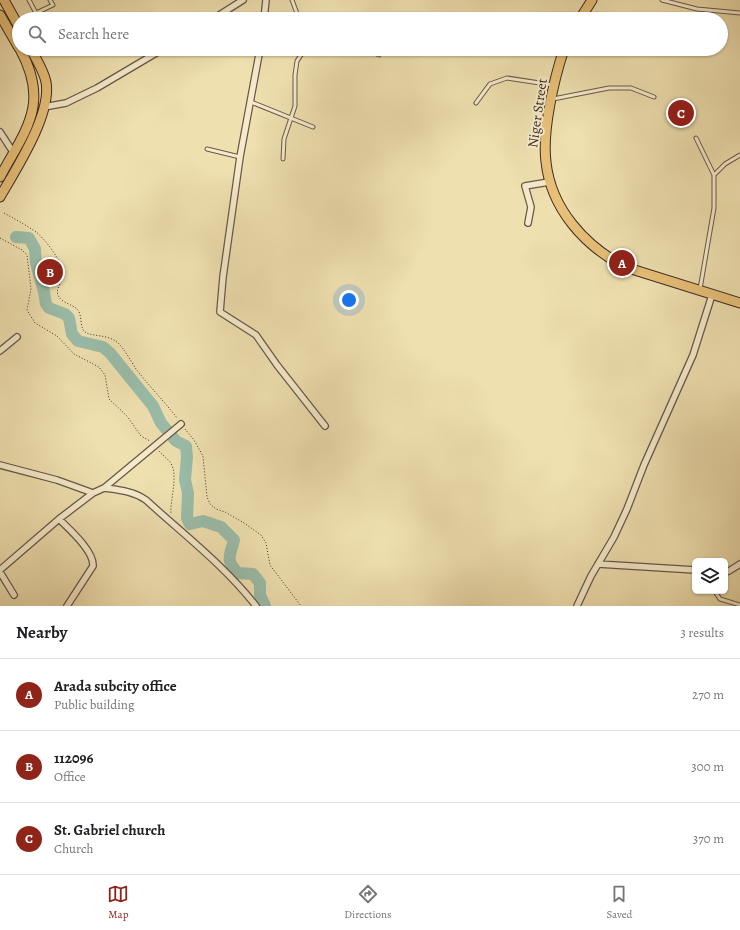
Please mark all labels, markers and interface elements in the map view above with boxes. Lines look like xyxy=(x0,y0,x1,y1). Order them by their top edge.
search box xyxy=(12,12,728,56)
icon: search xyxy=(26,23,48,45)
text: Search here xyxy=(58,24,129,44)
street label: Niger Street xyxy=(523,77,552,149)
pin: C xyxy=(668,98,694,128)
pin: A xyxy=(609,248,635,278)
pin: B xyxy=(37,257,63,287)
your location xyxy=(339,290,359,310)
map controls xyxy=(692,558,728,594)
button: layers xyxy=(692,558,728,594)
text: Nearby xyxy=(16,621,67,644)
text: 3 results xyxy=(680,624,724,641)
text: Arada subcity office xyxy=(54,676,177,696)
text: A xyxy=(25,686,33,703)
text: 270 m xyxy=(692,686,724,703)
text: Public building xyxy=(54,696,134,713)
text: 112096 xyxy=(54,748,93,768)
text: B xyxy=(25,758,33,775)
text: 300 m xyxy=(691,758,724,775)
text: Office xyxy=(54,768,86,785)
text: St. Gabriel church xyxy=(54,820,165,840)
text: C xyxy=(25,830,33,847)
text: 370 m xyxy=(693,830,724,847)
text: Church xyxy=(54,840,93,857)
tab: Map xyxy=(107,883,129,922)
tab: Directions xyxy=(344,883,392,922)
tab: Saved xyxy=(606,883,633,922)

